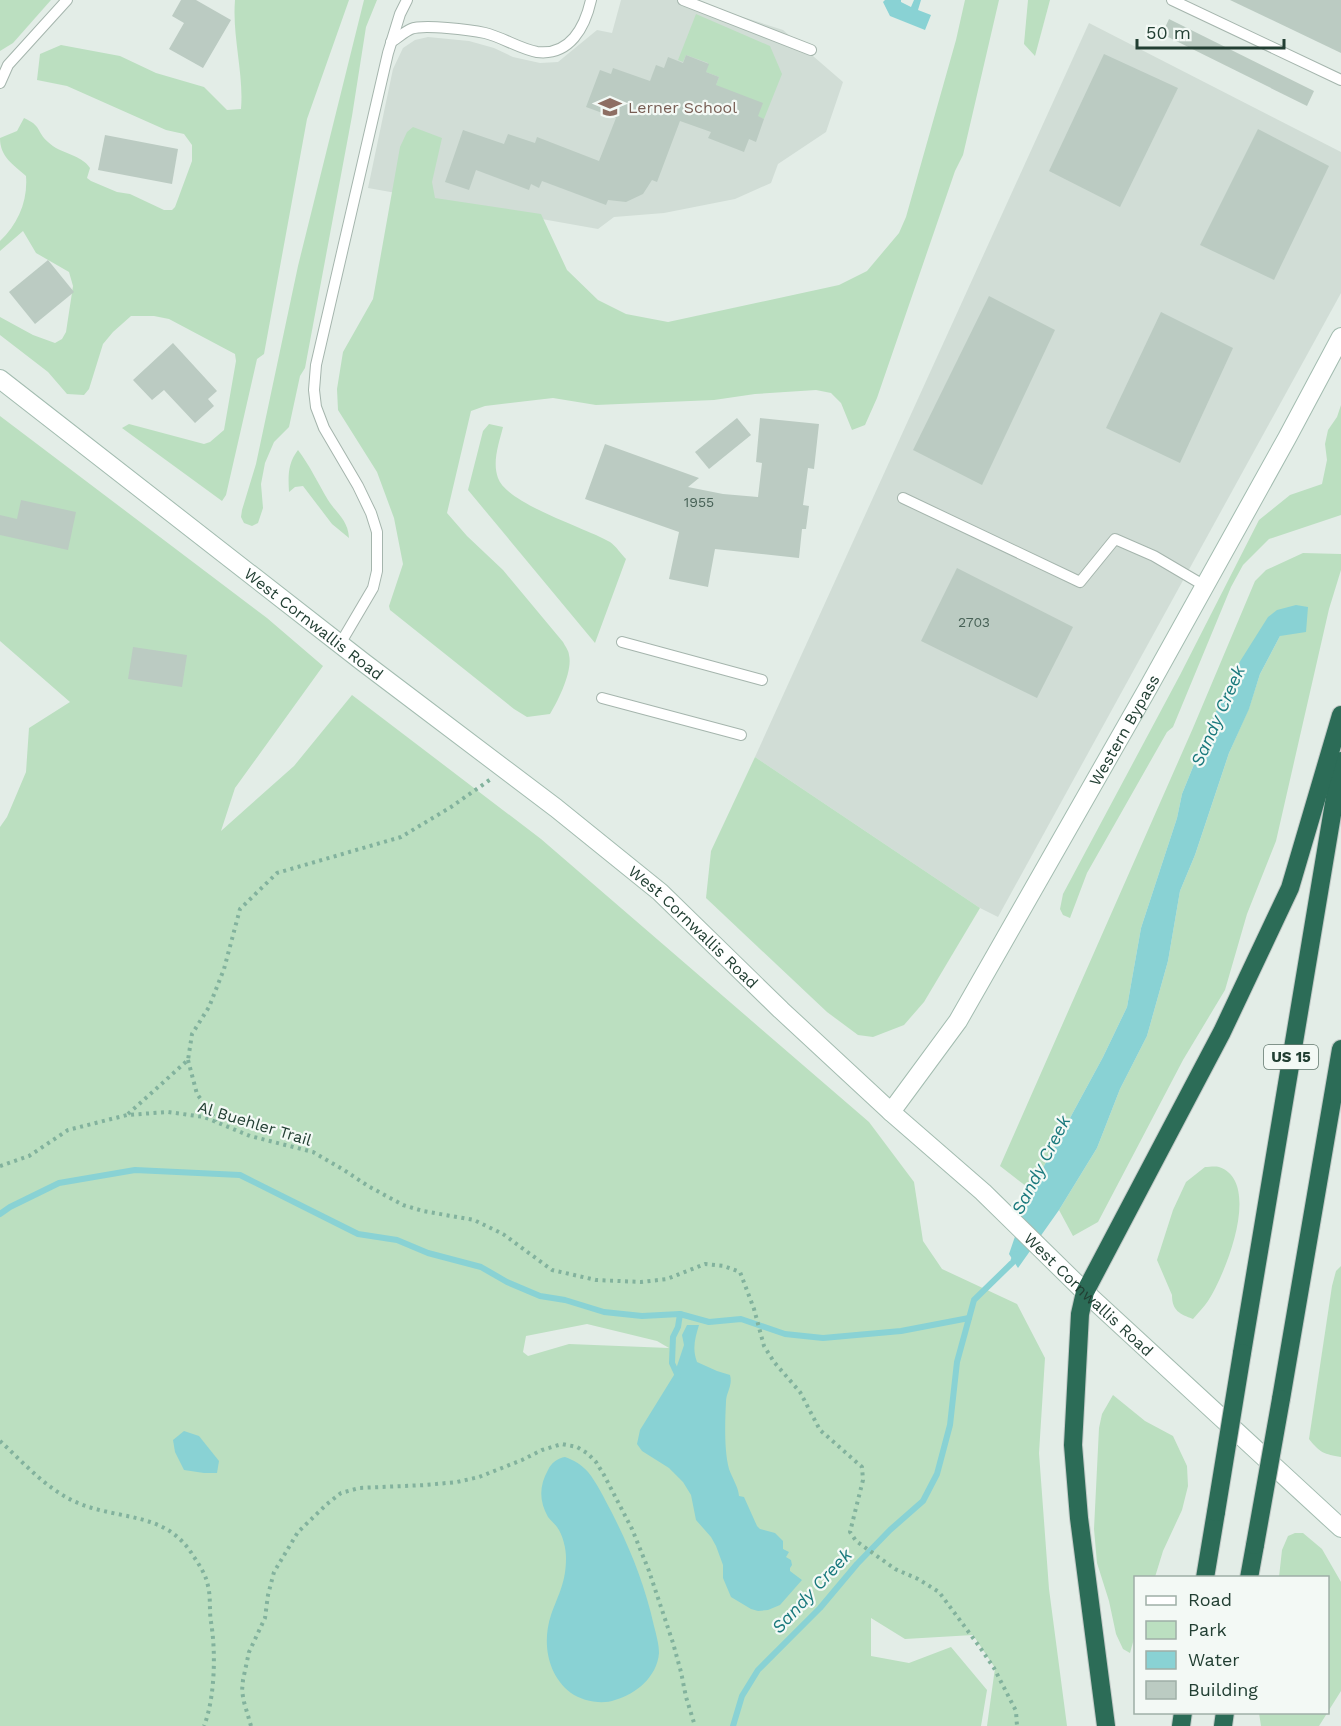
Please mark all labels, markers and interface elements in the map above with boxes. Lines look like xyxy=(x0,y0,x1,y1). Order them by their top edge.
scale bar xyxy=(1137,12,1284,50)
text: 50 m xyxy=(1146,22,1191,43)
school or university icon: Lerner School xyxy=(597,94,623,120)
place label: Lerner School xyxy=(628,98,737,117)
house number: 1955 xyxy=(684,494,714,510)
street label: West Cornwallis Road xyxy=(240,564,387,684)
house number: 2703 xyxy=(958,614,990,630)
water label: Sandy Creek xyxy=(1186,661,1250,769)
street label: Western Bypass xyxy=(1085,671,1164,789)
street label: West Cornwallis Road xyxy=(625,861,762,992)
road number: US 15 xyxy=(1264,1045,1318,1069)
street label: Al Buehler Trail xyxy=(196,1097,314,1150)
water label: Sandy Creek xyxy=(1007,1111,1075,1218)
street label: West Cornwallis Road xyxy=(1020,1229,1157,1360)
water label: Sandy Creek xyxy=(767,1543,857,1637)
legend xyxy=(1134,1576,1329,1714)
text: Road xyxy=(1188,1589,1232,1610)
text: Park xyxy=(1188,1619,1227,1640)
text: Water xyxy=(1188,1649,1240,1670)
text: Building xyxy=(1188,1679,1258,1700)

